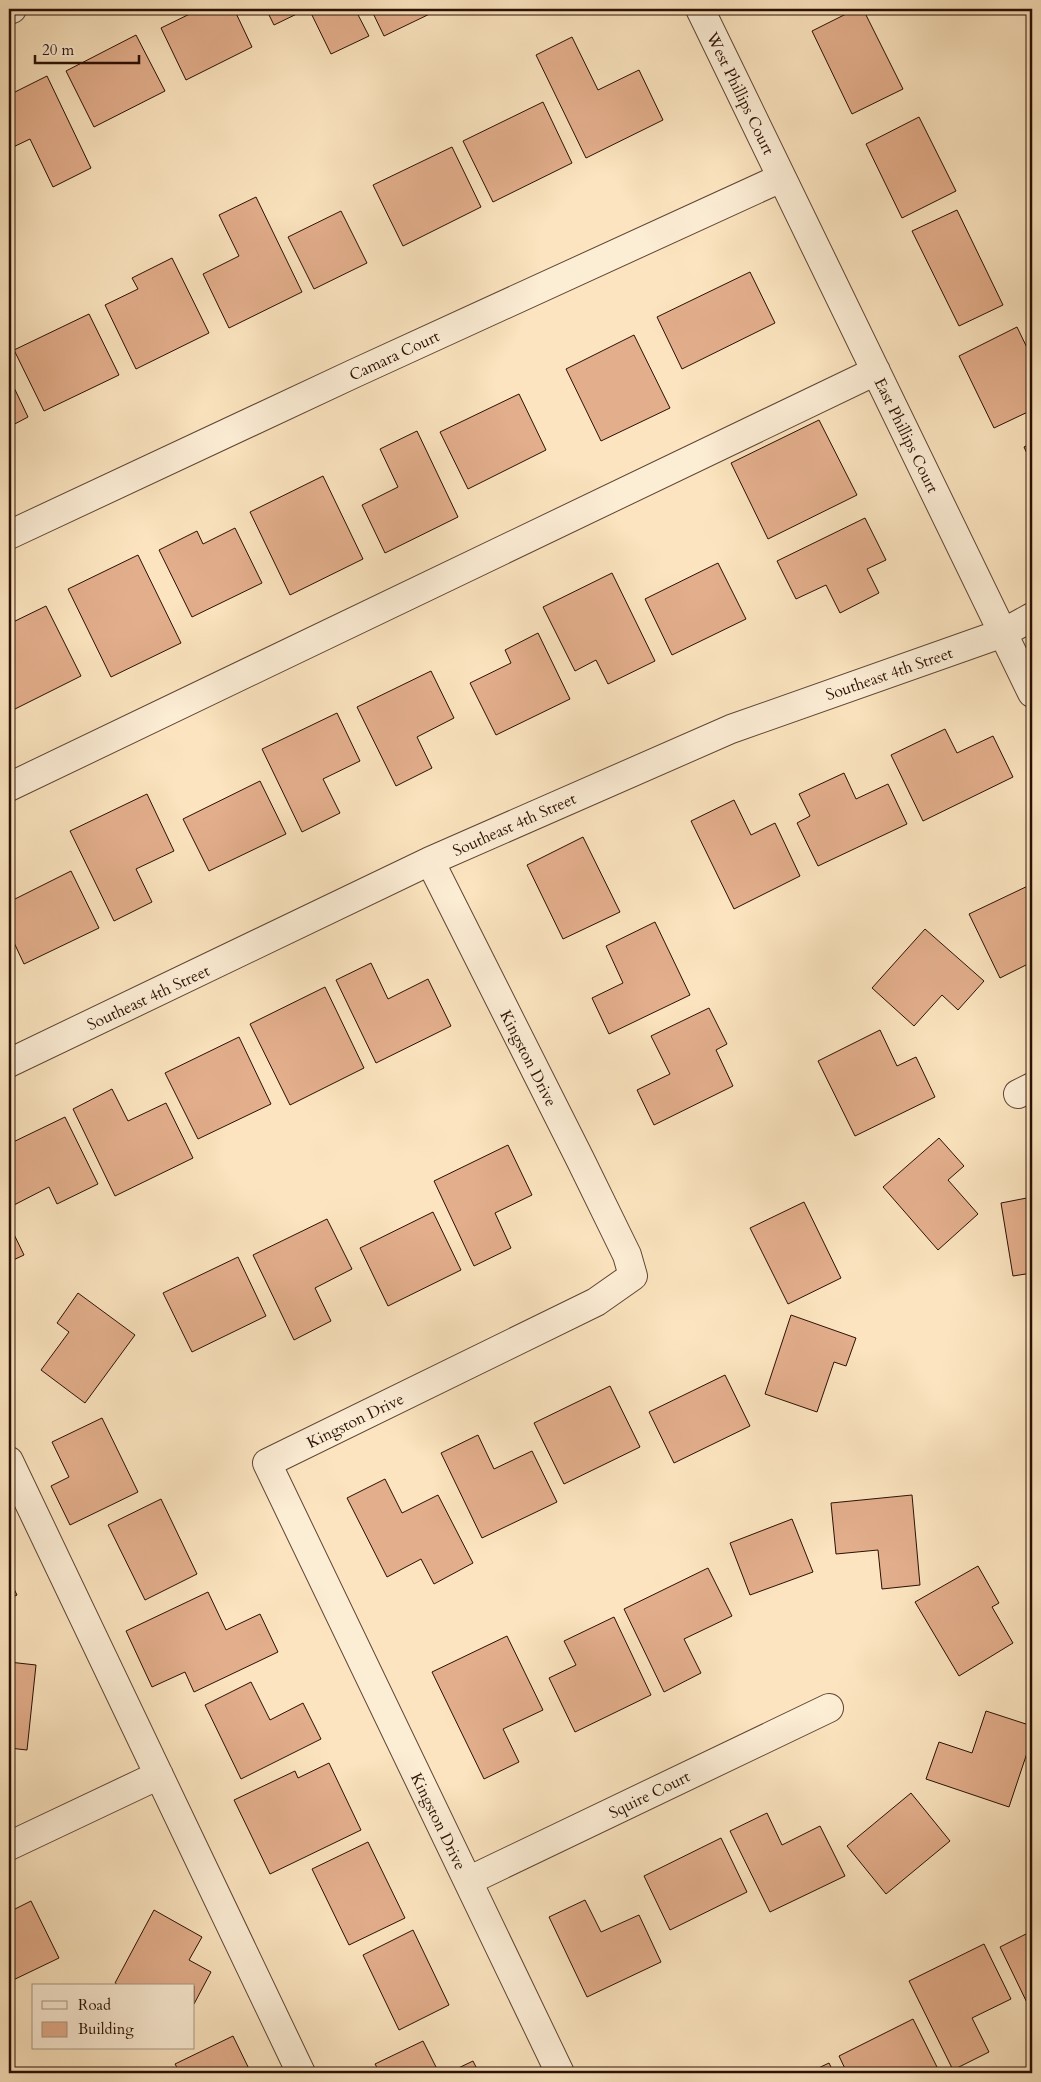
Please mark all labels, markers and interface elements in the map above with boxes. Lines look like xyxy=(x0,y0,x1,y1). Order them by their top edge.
street label: West Phillips Court xyxy=(700,28,779,158)
scale bar xyxy=(35,32,139,64)
text: 20 m xyxy=(42,40,74,60)
street label: Camara Court xyxy=(346,325,443,386)
street label: East Phillips Court xyxy=(869,374,944,497)
street label: Southeast 4th Street xyxy=(823,642,956,706)
street label: Southeast 4th Street xyxy=(449,788,580,862)
street label: Southeast 4th Street xyxy=(84,960,213,1036)
street label: Kingston Drive xyxy=(494,1006,562,1110)
street label: Kingston Drive xyxy=(303,1388,408,1454)
street label: Squire Court xyxy=(605,1766,694,1824)
street label: Kingston Drive xyxy=(405,1769,471,1874)
legend xyxy=(32,1984,195,2050)
text: Road xyxy=(78,1995,111,2015)
text: Building xyxy=(78,2019,134,2039)

